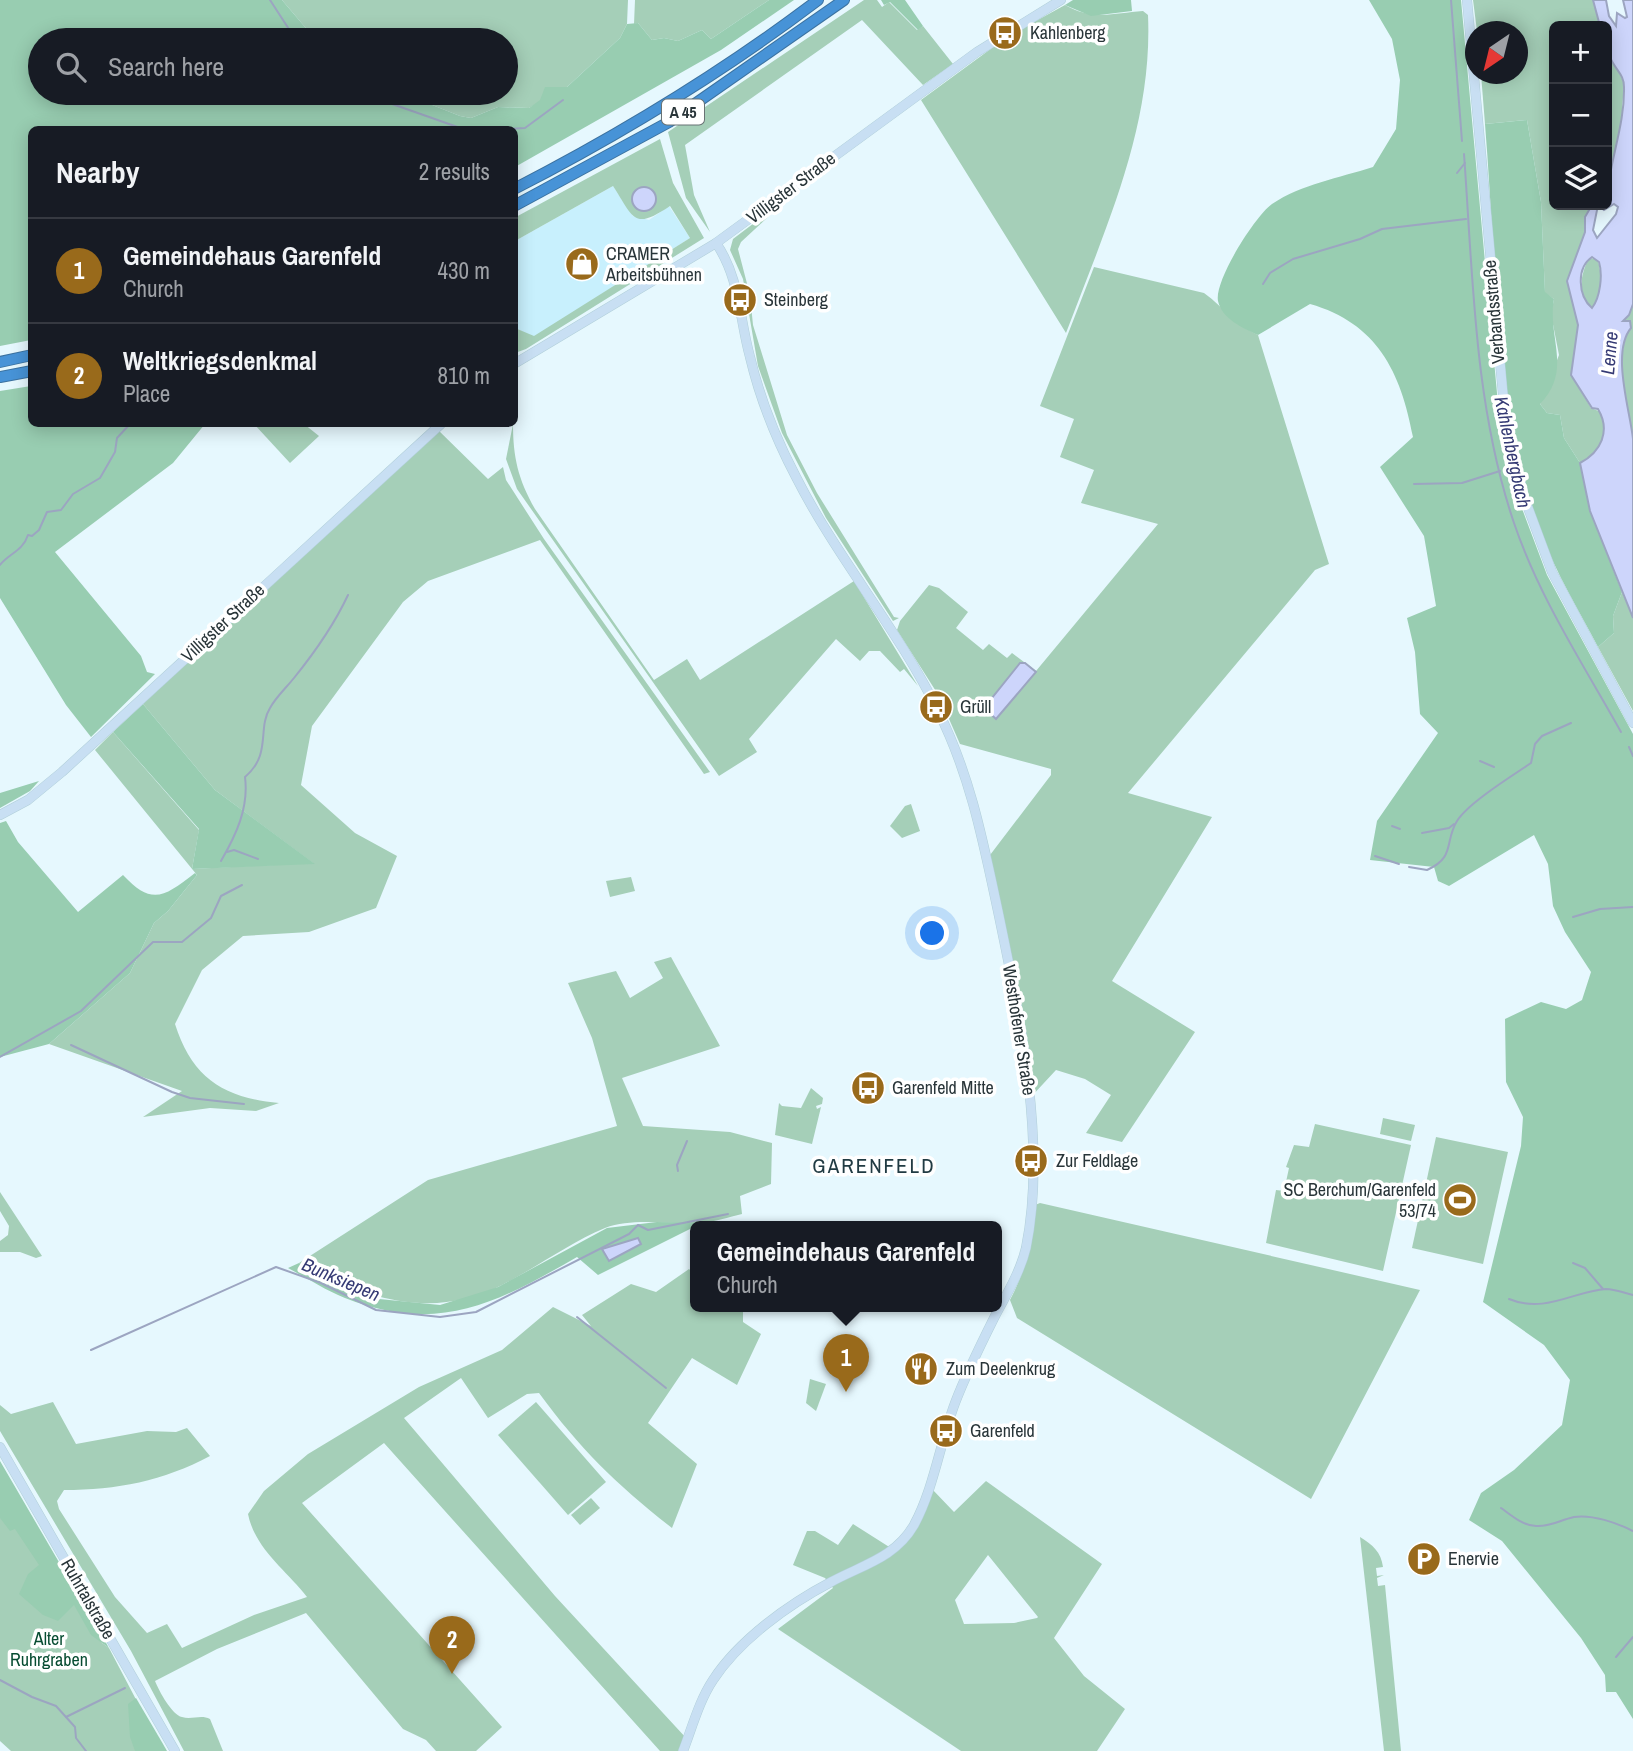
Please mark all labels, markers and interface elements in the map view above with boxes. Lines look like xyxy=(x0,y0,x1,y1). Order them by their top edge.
bus stop icon: Kahlenberg xyxy=(986,14,1024,52)
place label: Kahlenberg xyxy=(1030,20,1106,45)
north arrow xyxy=(1465,21,1528,84)
map controls xyxy=(1549,21,1612,210)
button: + xyxy=(1549,21,1612,84)
search box xyxy=(28,28,518,105)
icon: search xyxy=(52,48,90,86)
text: Search here xyxy=(108,49,224,84)
button: − xyxy=(1549,84,1612,147)
road number: A 45 xyxy=(662,100,704,124)
street label: Villigster Straße xyxy=(741,146,840,229)
button: layers xyxy=(1549,147,1612,210)
text: Nearby xyxy=(56,152,139,192)
text: 2 results xyxy=(419,156,490,187)
text: Gemeindehaus Garenfeld xyxy=(123,238,381,273)
place label: CRAMER Arbeitsbühnen xyxy=(605,241,702,287)
shop icon: CRAMER Arbeitsbühnen xyxy=(563,245,601,283)
text: 1 xyxy=(74,255,84,286)
text: 430 m xyxy=(438,255,490,286)
street label: Verbandsstraße xyxy=(1477,259,1510,365)
text: Church xyxy=(123,273,184,304)
bus stop icon: Steinberg xyxy=(721,281,759,319)
place label: Steinberg xyxy=(764,287,829,312)
water label: Lenne xyxy=(1594,330,1624,376)
text: Weltkriegsdenkmal xyxy=(123,343,317,378)
text: 2 xyxy=(74,360,84,391)
text: 810 m xyxy=(438,360,490,391)
text: Place xyxy=(123,378,170,409)
water label: Kahlenbergbach xyxy=(1488,394,1538,510)
street label: Villigster Straße xyxy=(176,577,270,668)
bus stop icon: Grüll xyxy=(917,688,955,726)
place label: Grüll xyxy=(960,694,991,719)
your location xyxy=(915,916,949,950)
street label: Westhofener Straße xyxy=(997,963,1042,1097)
bus stop icon: Garenfeld Mitte xyxy=(849,1069,887,1107)
place label: Garenfeld Mitte xyxy=(892,1075,994,1100)
bus stop icon: Zur Feldlage xyxy=(1012,1142,1050,1180)
place label: Zur Feldlage xyxy=(1056,1148,1138,1173)
district label: GARENFELD xyxy=(812,1151,936,1180)
place label: SC Berchum/Garenfeld 53/74 xyxy=(1283,1177,1436,1223)
sports icon: SC Berchum/Garenfeld 53/74 xyxy=(1441,1181,1479,1219)
popup xyxy=(690,1221,1002,1312)
text: Gemeindehaus Garenfeld xyxy=(717,1234,975,1269)
water label: Bunksiepen xyxy=(298,1251,384,1307)
text: Church xyxy=(717,1269,778,1300)
pin: 1 xyxy=(823,1334,869,1392)
restaurant icon: Zum Deelenkrug xyxy=(902,1350,940,1388)
place label: Zum Deelenkrug xyxy=(946,1356,1056,1381)
bus stop icon: Garenfeld xyxy=(927,1412,965,1450)
place label: Garenfeld xyxy=(970,1418,1035,1443)
parking icon: Enervie xyxy=(1405,1540,1443,1578)
place label: Enervie xyxy=(1448,1546,1499,1571)
street label: Ruhrtalstraße xyxy=(55,1554,122,1644)
pin: 2 xyxy=(429,1616,475,1674)
park label: Alter Ruhrgraben xyxy=(10,1626,88,1672)

